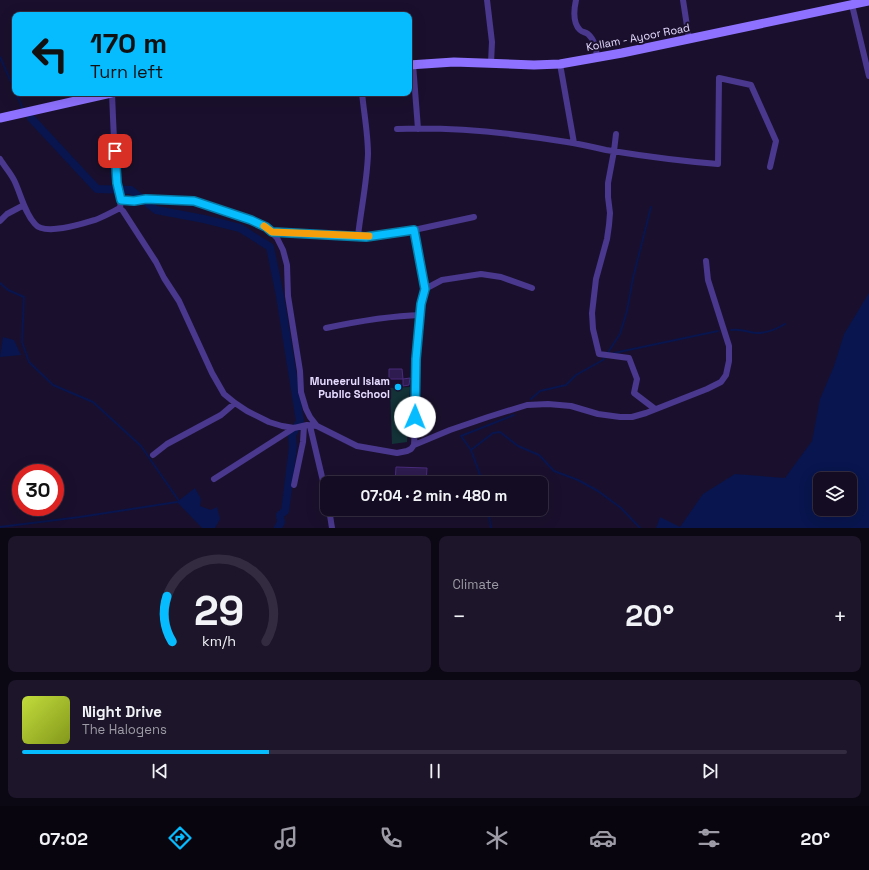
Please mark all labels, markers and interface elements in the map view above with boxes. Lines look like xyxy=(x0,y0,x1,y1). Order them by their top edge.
street label: Kollam - Ayoor Road xyxy=(585,20,691,54)
text: 170 m xyxy=(90,25,167,61)
icon: left xyxy=(24,28,76,80)
text: Turn left xyxy=(90,60,163,83)
pin xyxy=(98,134,132,168)
icon: arrive xyxy=(104,140,126,162)
place label: Muneerul Islam Public School xyxy=(310,374,390,401)
marker: Muneerul Islam Public School xyxy=(393,382,403,392)
position arrow xyxy=(394,396,436,438)
speed limit sign: 30 xyxy=(12,464,64,516)
map controls xyxy=(813,472,857,516)
button: layers xyxy=(813,472,857,516)
text: 07:04 · 2 min · 480 m xyxy=(361,486,507,505)
text: Climate xyxy=(453,576,499,593)
text: 29 xyxy=(194,584,244,637)
text: 20° xyxy=(625,596,674,635)
text: − xyxy=(453,602,466,630)
text: + xyxy=(833,602,847,630)
text: km/h xyxy=(202,632,236,650)
text: Night Drive xyxy=(82,702,162,721)
text: The Halogens xyxy=(82,721,167,738)
icon: previous xyxy=(149,760,171,782)
icon: pause xyxy=(424,760,446,782)
icon: next xyxy=(699,760,721,782)
icon: directions xyxy=(166,824,194,852)
icon: music xyxy=(272,824,300,852)
icon: phone xyxy=(377,824,405,852)
icon: climate xyxy=(483,824,511,852)
icon: car xyxy=(589,824,617,852)
icon: filters xyxy=(695,824,723,852)
text: 07:02 xyxy=(39,827,88,850)
text: 20° xyxy=(801,827,830,850)

